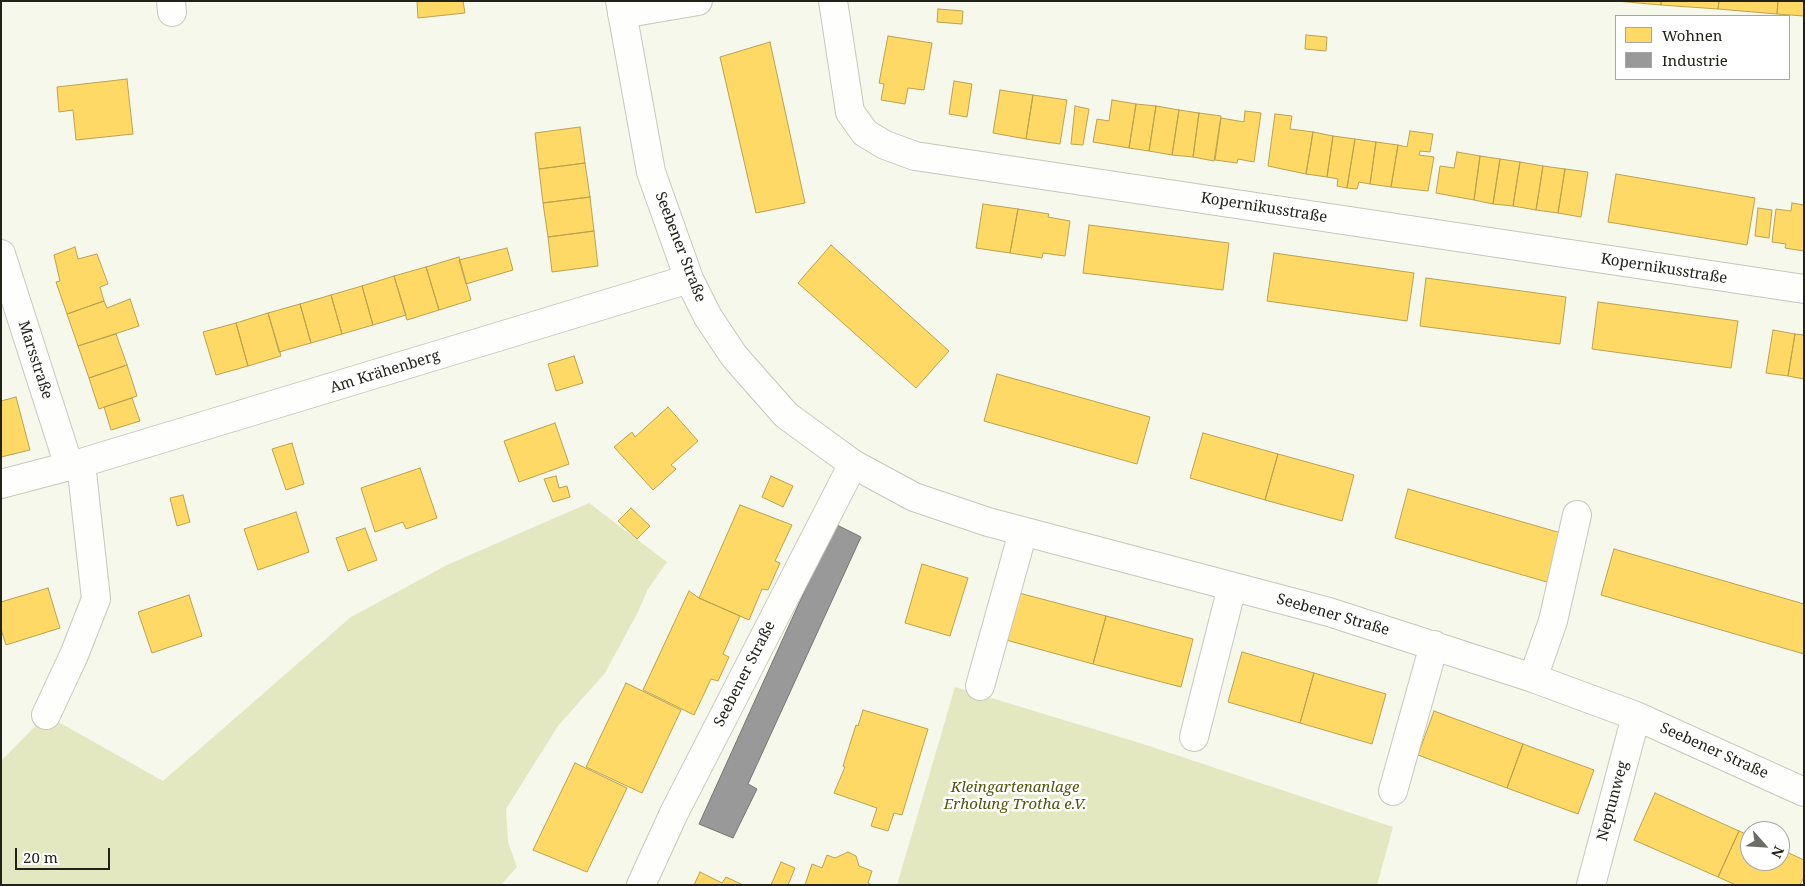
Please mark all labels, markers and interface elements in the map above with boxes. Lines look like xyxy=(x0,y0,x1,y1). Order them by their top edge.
legend xyxy=(1615,15,1790,80)
text: Wohnen xyxy=(1662,25,1722,45)
text: Industrie xyxy=(1662,50,1728,70)
street label: Seebener Straße xyxy=(651,189,709,305)
street label: Kopernikusstraße xyxy=(1200,189,1328,227)
street label: Kopernikusstraße xyxy=(1600,250,1728,288)
street label: Marsstraße xyxy=(14,319,56,401)
street label: Am Krähenberg xyxy=(328,347,442,397)
street label: Seebener Straße xyxy=(1275,590,1391,640)
street label: Seebener Straße xyxy=(711,618,779,730)
street label: Seebener Straße xyxy=(1657,719,1771,783)
street label: Neptunweg xyxy=(1594,759,1632,843)
park label: Kleingartenanlage Erholung Trotha e.V. xyxy=(944,779,1086,814)
north arrow xyxy=(1740,821,1790,871)
scale bar xyxy=(18,838,112,870)
text: N xyxy=(1767,843,1789,861)
text: 20 m xyxy=(23,847,58,867)

